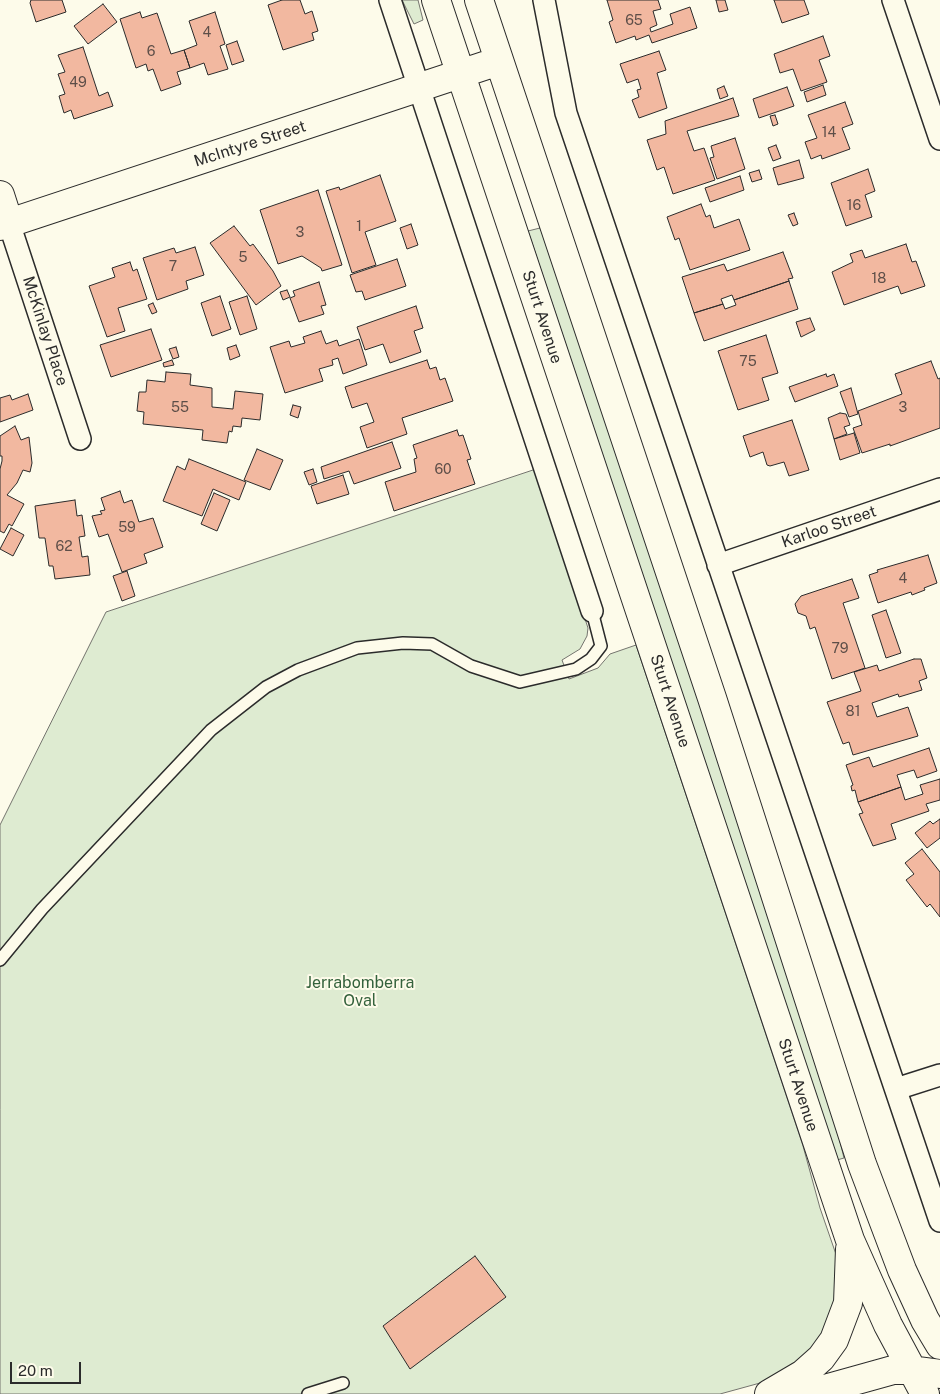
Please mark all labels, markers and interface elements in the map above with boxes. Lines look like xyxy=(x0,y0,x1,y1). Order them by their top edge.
house number: 65 xyxy=(625,13,643,29)
house number: 4 xyxy=(203,25,211,41)
house number: 6 xyxy=(147,44,155,60)
house number: 49 xyxy=(69,75,87,91)
street label: McIntyre Street xyxy=(192,117,308,171)
house number: 14 xyxy=(822,125,836,141)
house number: 16 xyxy=(847,198,861,214)
house number: 1 xyxy=(356,219,362,235)
house number: 3 xyxy=(296,225,304,241)
house number: 5 xyxy=(239,250,247,266)
house number: 7 xyxy=(169,259,177,275)
street label: Sturt Avenue xyxy=(518,268,566,366)
house number: 18 xyxy=(872,271,886,287)
street label: McKinlay Place xyxy=(18,274,72,388)
house number: 75 xyxy=(739,354,757,370)
house number: 55 xyxy=(171,400,189,416)
house number: 3 xyxy=(899,400,907,416)
house number: 60 xyxy=(434,462,452,478)
street label: Karloo Street xyxy=(779,502,879,552)
house number: 59 xyxy=(118,520,136,536)
house number: 62 xyxy=(55,539,73,555)
house number: 4 xyxy=(899,571,907,587)
house number: 79 xyxy=(832,641,848,657)
street label: Sturt Avenue xyxy=(646,652,694,750)
house number: 81 xyxy=(846,704,860,720)
park label: Jerrabomberra Oval xyxy=(306,973,414,1011)
street label: Sturt Avenue xyxy=(774,1036,822,1134)
scale bar xyxy=(12,1352,84,1384)
text: 20 m xyxy=(18,1362,53,1379)

